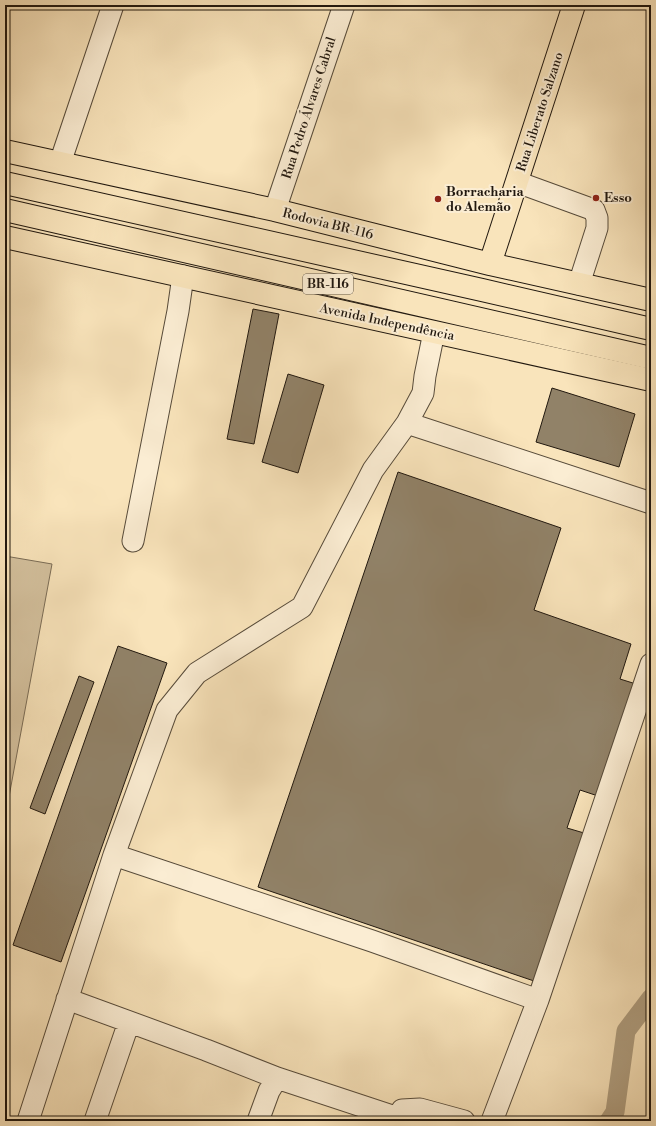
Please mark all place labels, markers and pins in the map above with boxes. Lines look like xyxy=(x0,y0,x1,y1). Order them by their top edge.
place label: Borracharia do Alemão xyxy=(446,184,524,215)
place label: Esso xyxy=(604,190,632,206)
marker: Esso xyxy=(591,193,601,203)
marker: Borracharia do Alemão xyxy=(433,194,443,204)

